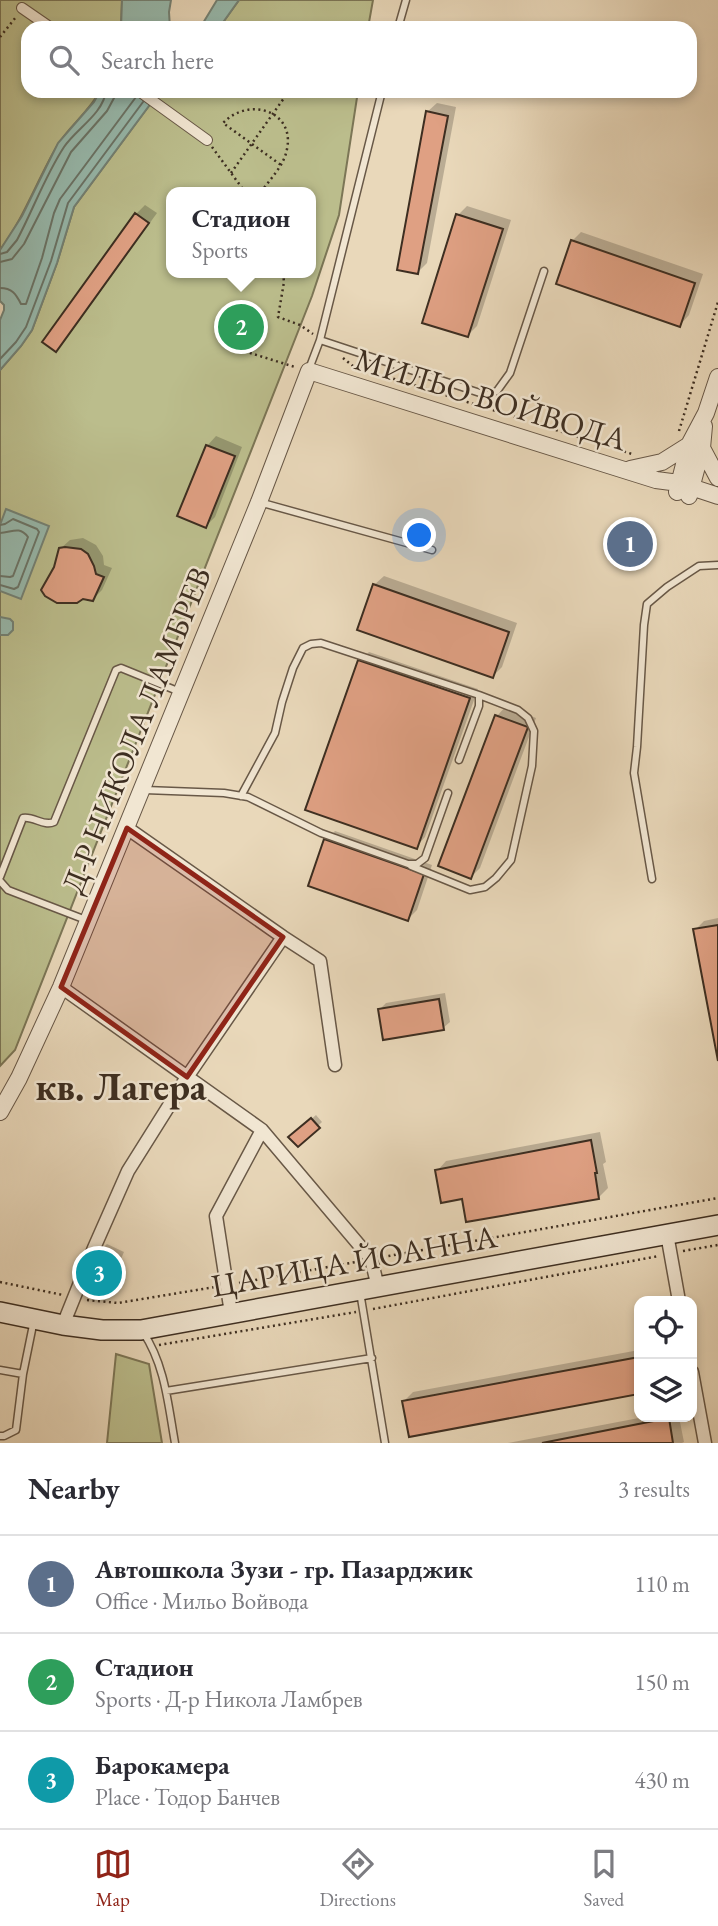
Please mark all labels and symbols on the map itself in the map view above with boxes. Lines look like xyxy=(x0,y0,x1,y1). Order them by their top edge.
pin: 2 xyxy=(218,301,264,353)
street label: МИЛЬО ВОЙВОДА xyxy=(350,338,633,461)
your location xyxy=(402,518,436,552)
pin: 1 xyxy=(607,518,653,570)
street label: Д-Р НИКОЛА ЛАМБРЕВ xyxy=(51,560,221,900)
district label: кв. Лагера xyxy=(36,1062,207,1111)
street label: ЦАРИЦА ЙОАННА xyxy=(208,1215,501,1307)
pin: 3 xyxy=(76,1247,122,1299)

